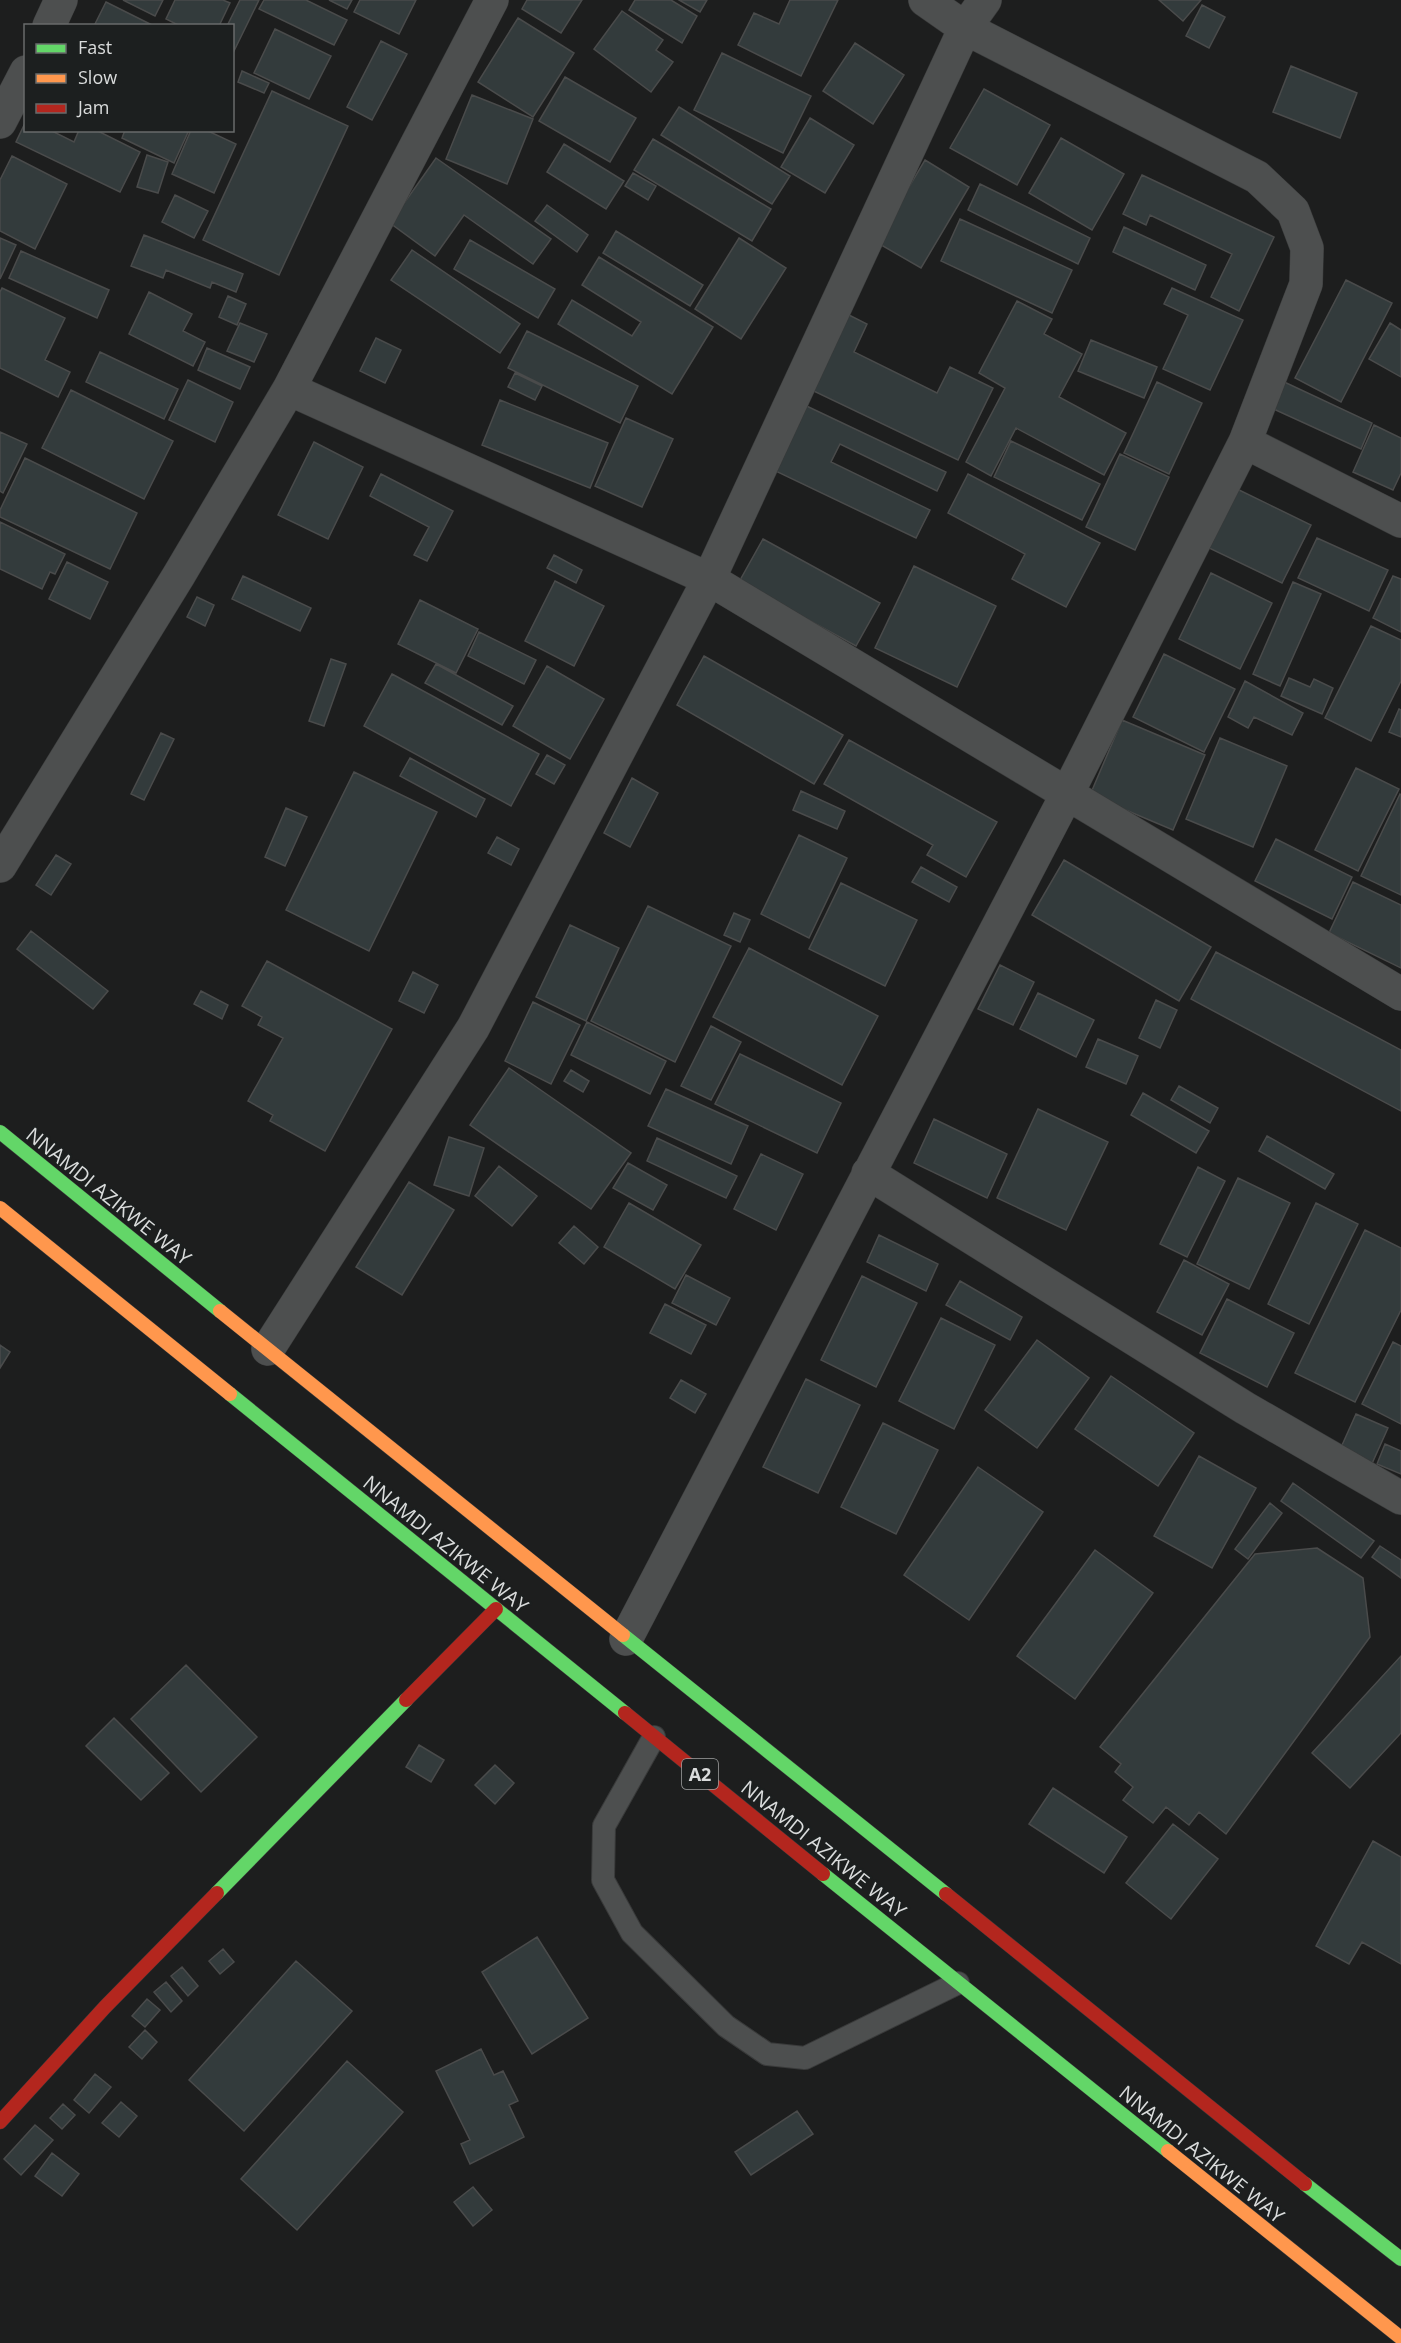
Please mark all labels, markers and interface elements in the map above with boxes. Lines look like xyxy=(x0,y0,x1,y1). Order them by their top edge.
legend xyxy=(24,24,234,132)
text: Fast xyxy=(78,35,112,59)
text: Slow xyxy=(78,65,117,89)
text: Jam xyxy=(76,95,110,119)
street label: NNAMDI AZIKWE WAY xyxy=(21,1121,198,1272)
street label: NNAMDI AZIKWE WAY xyxy=(358,1469,535,1620)
road number: A2 xyxy=(682,1759,718,1789)
street label: NNAMDI AZIKWE WAY xyxy=(736,1774,913,1925)
street label: NNAMDI AZIKWE WAY xyxy=(1114,2079,1291,2230)

